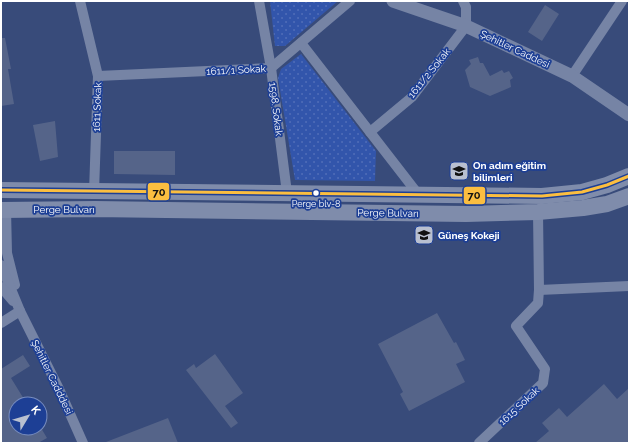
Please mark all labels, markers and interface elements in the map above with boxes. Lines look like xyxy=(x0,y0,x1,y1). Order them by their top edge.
street label: Şehitler Caddesi xyxy=(479,28,551,70)
street label: 1611/2 Sokak xyxy=(406,45,453,100)
street label: 1611/1 Sokak xyxy=(206,63,267,77)
street label: 1611 Sokak xyxy=(91,81,103,132)
street label: 1598. Sokak xyxy=(267,82,285,137)
school or university icon: On adım eğitim bilimleri xyxy=(448,160,470,182)
place label: On adım eğitim bilimleri xyxy=(473,160,546,183)
line badge: 70 xyxy=(147,182,170,201)
text: 70 xyxy=(153,186,166,199)
line badge: 70 xyxy=(463,186,486,205)
marker: Perge blv-8 xyxy=(311,188,321,198)
text: 70 xyxy=(468,189,481,202)
place label: Perge blv-8 xyxy=(292,199,340,209)
street label: Perge Bulvarı xyxy=(33,204,95,215)
street label: Perge Bulvarı xyxy=(357,207,419,219)
school or university icon: Güneş Kokeji xyxy=(413,224,435,246)
place label: Güneş Kokeji xyxy=(438,230,500,241)
street label: Şehitler Cadddesi xyxy=(29,338,75,416)
street label: 1615 Sokak xyxy=(497,384,542,427)
north arrow xyxy=(8,396,48,436)
text: K xyxy=(28,403,43,418)

